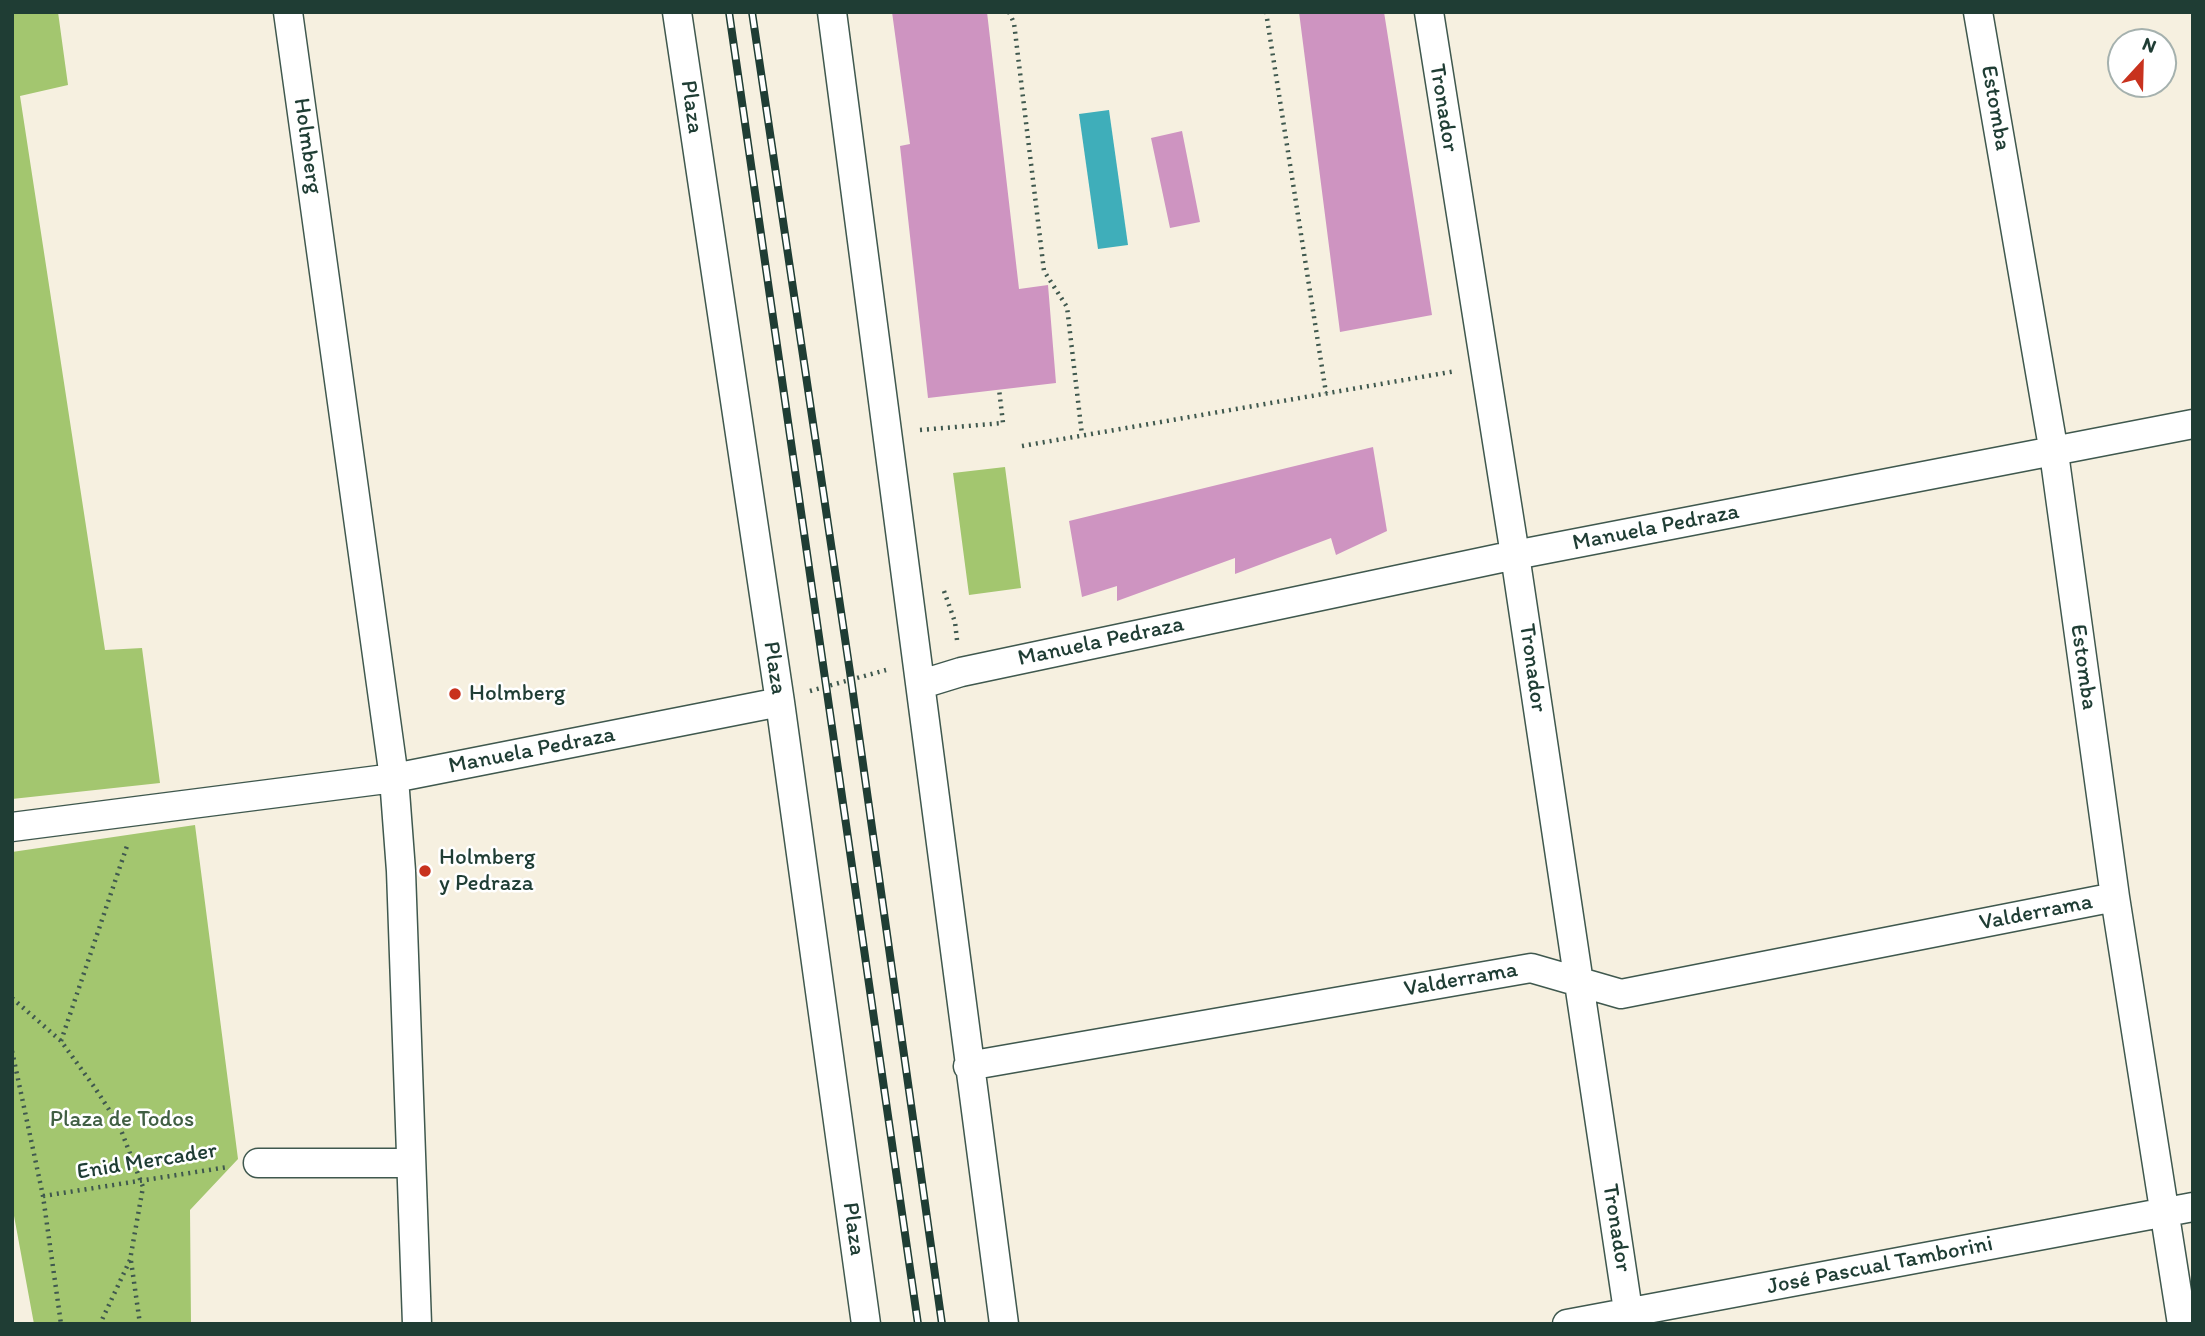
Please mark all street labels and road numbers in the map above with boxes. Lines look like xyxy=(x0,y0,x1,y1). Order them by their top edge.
street label: Tronador xyxy=(1422,62,1464,154)
street label: Estomba xyxy=(1974,63,2016,153)
street label: Plaza xyxy=(674,79,708,135)
street label: Holmberg xyxy=(287,96,327,196)
street label: Manuela Pedraza xyxy=(1570,498,1742,558)
street label: Manuela Pedraza xyxy=(1015,611,1187,673)
street label: Tronador xyxy=(1512,622,1552,714)
street label: Estomba xyxy=(2063,623,2103,711)
street label: Plaza xyxy=(756,639,792,697)
street label: Manuela Pedraza xyxy=(446,721,618,781)
street label: Valderrama xyxy=(1977,888,2095,938)
street label: Valderrama xyxy=(1402,956,1520,1004)
street label: Enid Mercader xyxy=(75,1137,219,1187)
street label: Tronador xyxy=(1595,1182,1637,1274)
street label: Plaza xyxy=(836,1201,870,1257)
street label: José Pascual Tamborini xyxy=(1765,1231,1995,1301)

